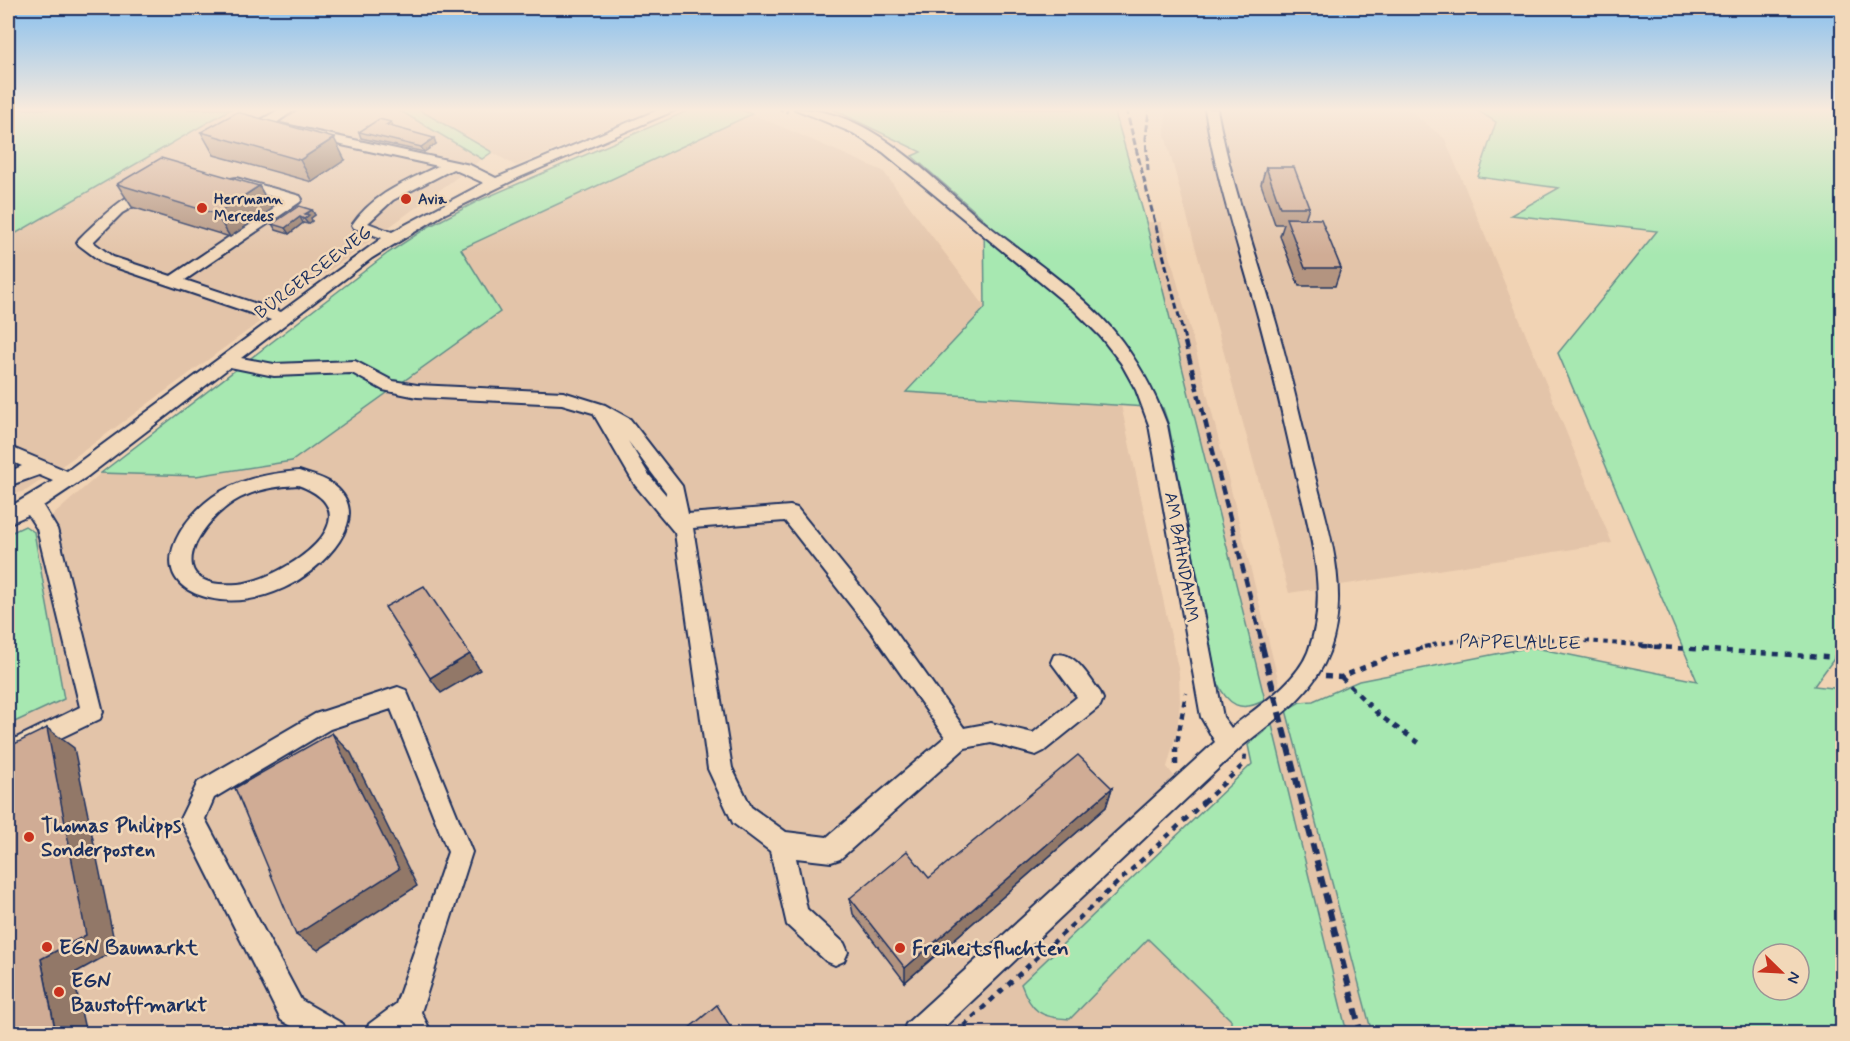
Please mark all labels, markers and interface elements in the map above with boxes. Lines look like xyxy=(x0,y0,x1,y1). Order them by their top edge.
place label: Herrmann Mercedes xyxy=(214,190,283,227)
place label: Avia xyxy=(418,190,448,210)
marker: Avia xyxy=(399,192,413,206)
marker: Herrmann Mercedes xyxy=(195,201,209,215)
street label: BÜRGERSEEWEG xyxy=(250,221,377,325)
street label: AM BAHNDAMM xyxy=(1158,490,1204,624)
street label: PAPPELALLEE xyxy=(1459,630,1582,656)
place label: Thomas Philipps Sonderposten xyxy=(41,812,182,864)
marker: Thomas Philipps Sonderposten xyxy=(22,830,36,844)
place label: EGN Baumarkt xyxy=(59,934,199,962)
place label: Freiheitsfluchten xyxy=(912,935,1069,963)
marker: EGN Baumarkt xyxy=(40,940,54,954)
marker: Freiheitsfluchten xyxy=(893,941,907,955)
north arrow xyxy=(1751,942,1811,1002)
place label: EGN Baustoffmarkt xyxy=(71,967,207,1019)
text: N xyxy=(1782,968,1805,987)
marker: EGN Baustoffmarkt xyxy=(52,985,66,999)

